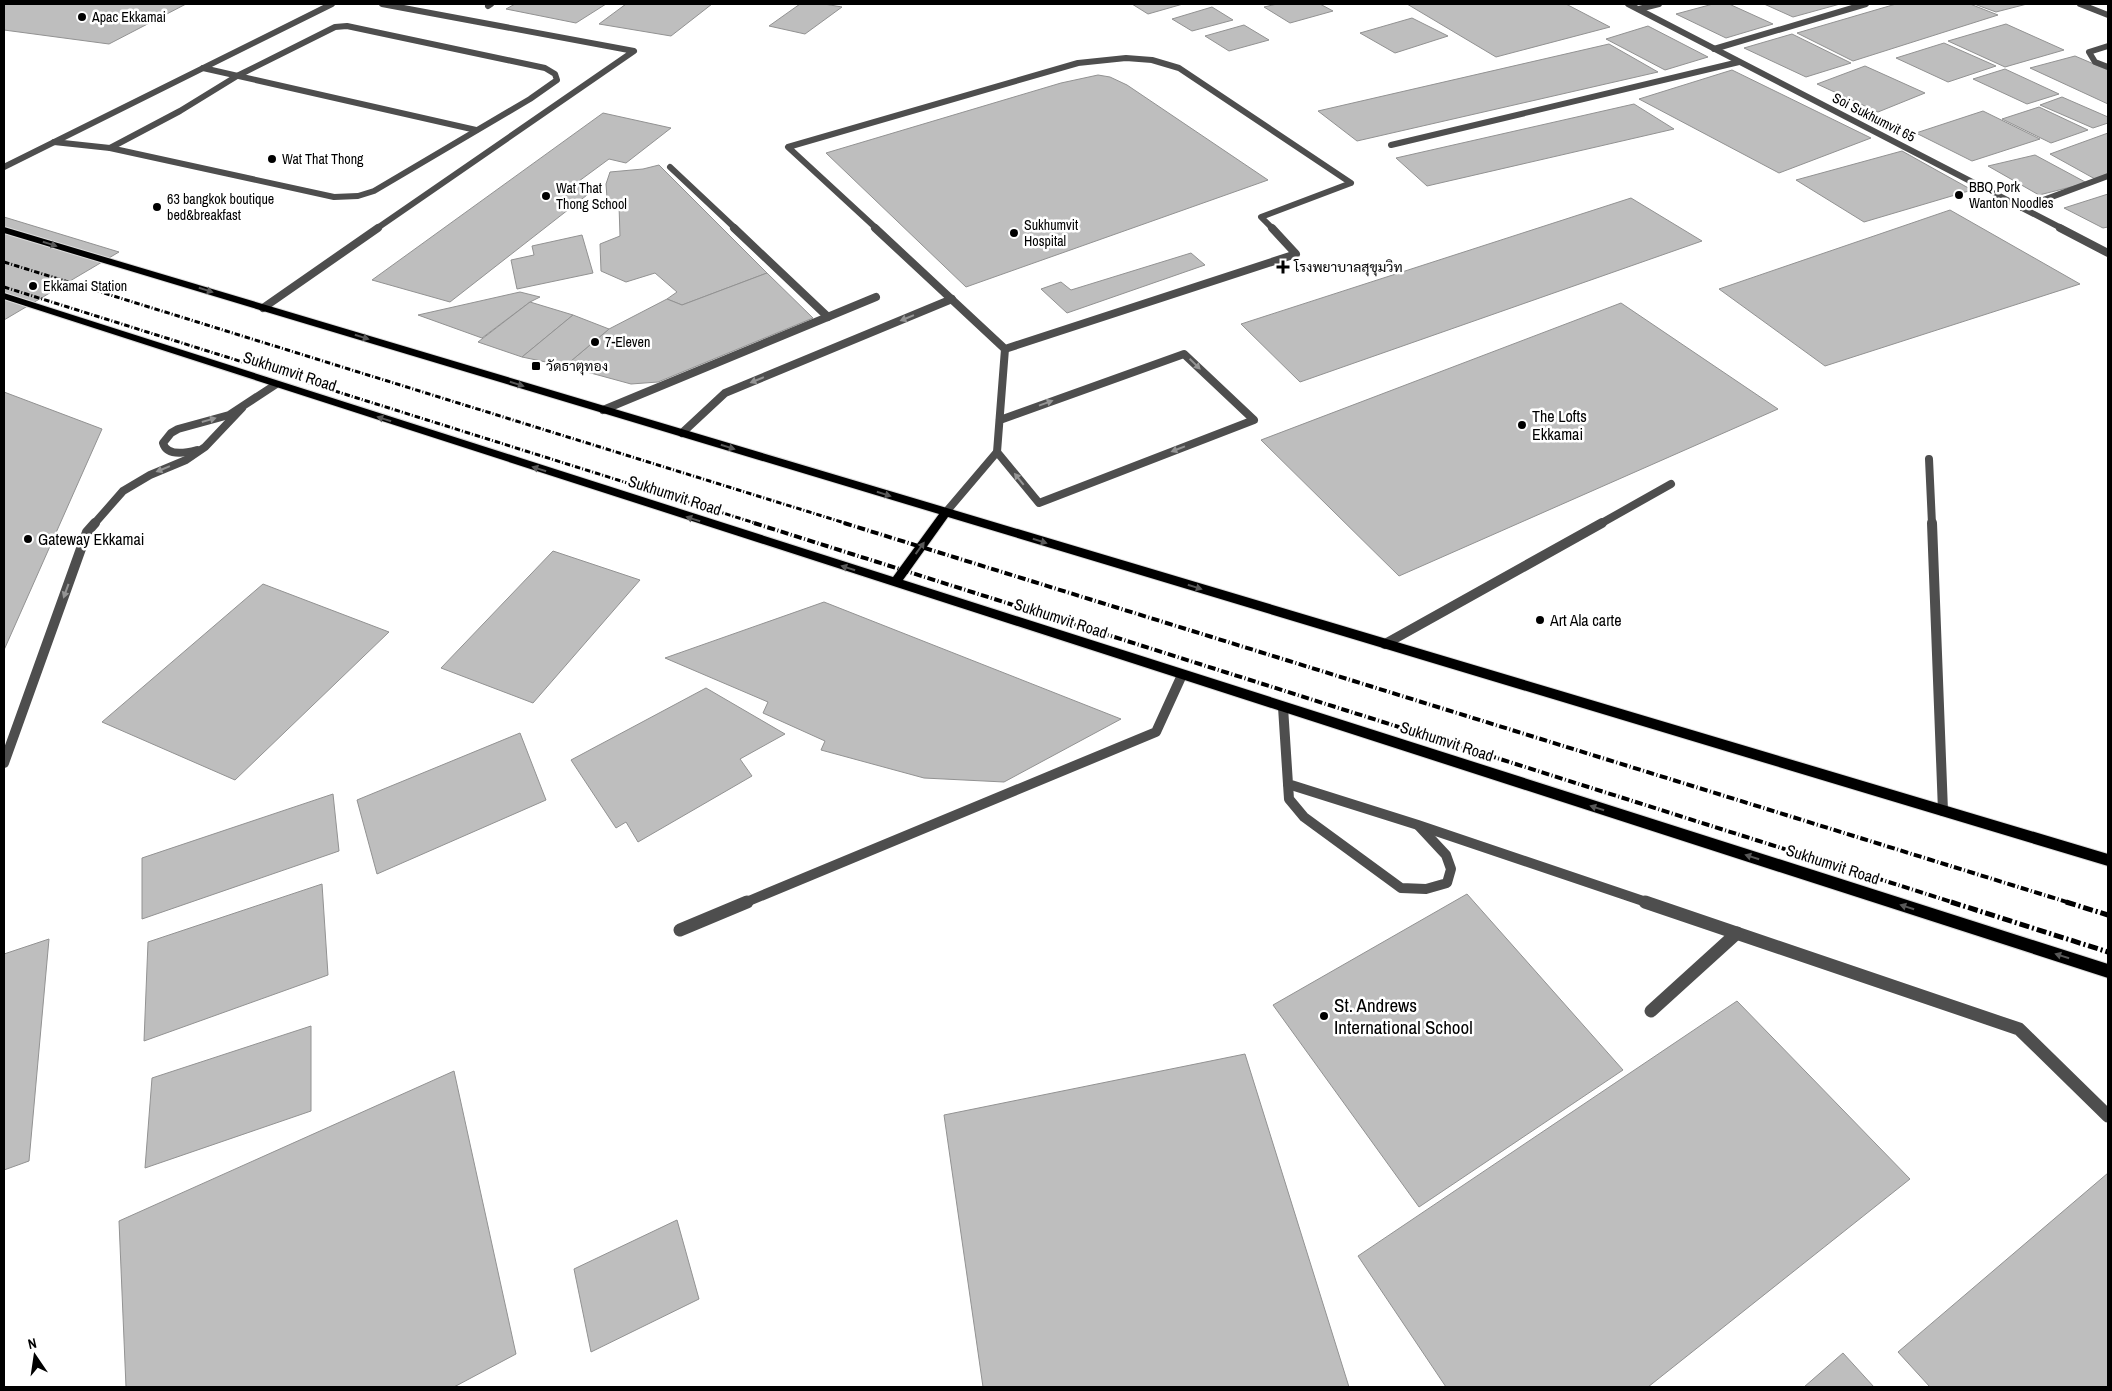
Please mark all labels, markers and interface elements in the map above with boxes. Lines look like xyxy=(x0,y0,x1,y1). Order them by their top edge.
place label: Apac Ekkamai xyxy=(91,8,166,26)
marker: Apac Ekkamai xyxy=(76,11,88,23)
street label: Soi Sukhumvit 65 xyxy=(1830,88,1918,146)
place label: Wat That Thong xyxy=(282,150,364,168)
marker: Wat That Thong xyxy=(266,153,278,165)
place label: BBQ Pork Wanton Noodles xyxy=(1969,178,2054,212)
place label: Wat That Thong School xyxy=(556,179,627,213)
marker: BBQ Pork Wanton Noodles xyxy=(1953,189,1965,201)
place label: 63 bangkok boutique bed&breakfast xyxy=(167,190,274,224)
marker: Wat That Thong School xyxy=(540,190,552,202)
marker: 63 bangkok boutique bed&breakfast xyxy=(151,201,163,213)
place label: Sukhumvit Hospital xyxy=(1024,216,1078,250)
marker: Sukhumvit Hospital xyxy=(1008,227,1020,239)
one-way arrow xyxy=(43,240,58,248)
place label: โรงพยาบาลสุขุมวิท xyxy=(1293,258,1403,277)
marker: โรงพยาบาลสุขุมวิท xyxy=(1276,260,1290,274)
place label: Ekkamai Station xyxy=(43,277,127,295)
marker: Ekkamai Station xyxy=(27,280,39,292)
one-way arrow xyxy=(199,287,214,295)
one-way arrow xyxy=(900,314,914,322)
place label: 7-Eleven xyxy=(605,333,650,351)
one-way arrow xyxy=(354,334,369,342)
marker: 7-Eleven xyxy=(589,336,601,348)
street label: Sukhumvit Road xyxy=(240,346,340,396)
place label: วัดธาตุทอง xyxy=(546,357,608,376)
one-way arrow xyxy=(1189,358,1201,370)
marker: วัดธาตุทอง xyxy=(530,360,542,372)
one-way arrow xyxy=(750,376,764,384)
one-way arrow xyxy=(510,380,525,388)
one-way arrow xyxy=(1038,399,1053,406)
place label: The Lofts Ekkamai xyxy=(1532,405,1587,445)
one-way arrow xyxy=(376,415,391,423)
one-way arrow xyxy=(202,416,217,424)
marker: The Lofts Ekkamai xyxy=(1516,419,1528,431)
one-way arrow xyxy=(721,444,736,452)
one-way arrow xyxy=(1170,445,1185,453)
one-way arrow xyxy=(531,465,546,472)
one-way arrow xyxy=(156,466,170,474)
street label: Sukhumvit Road xyxy=(625,470,725,520)
one-way arrow xyxy=(1014,473,1025,486)
one-way arrow xyxy=(877,490,892,498)
one-way arrow xyxy=(686,514,701,522)
place label: Gateway Ekkamai xyxy=(38,528,144,550)
marker: Gateway Ekkamai xyxy=(22,533,34,545)
one-way arrow xyxy=(1032,537,1047,545)
one-way arrow xyxy=(915,541,925,555)
one-way arrow xyxy=(841,564,856,572)
one-way arrow xyxy=(62,583,69,598)
one-way arrow xyxy=(1188,584,1203,592)
street label: Sukhumvit Road xyxy=(1011,593,1111,643)
place label: Art Ala carte xyxy=(1549,609,1621,631)
marker: Art Ala carte xyxy=(1534,614,1546,626)
street label: Sukhumvit Road xyxy=(1397,716,1497,766)
one-way arrow xyxy=(1590,803,1605,811)
street label: Sukhumvit Road xyxy=(1783,839,1883,889)
one-way arrow xyxy=(1745,853,1760,861)
one-way arrow xyxy=(1899,902,1914,910)
one-way arrow xyxy=(2054,952,2069,960)
place label: St. Andrews International School xyxy=(1334,992,1473,1040)
marker: St. Andrews International School xyxy=(1318,1010,1330,1022)
north arrow xyxy=(10,1331,60,1381)
text: N xyxy=(26,1334,38,1353)

